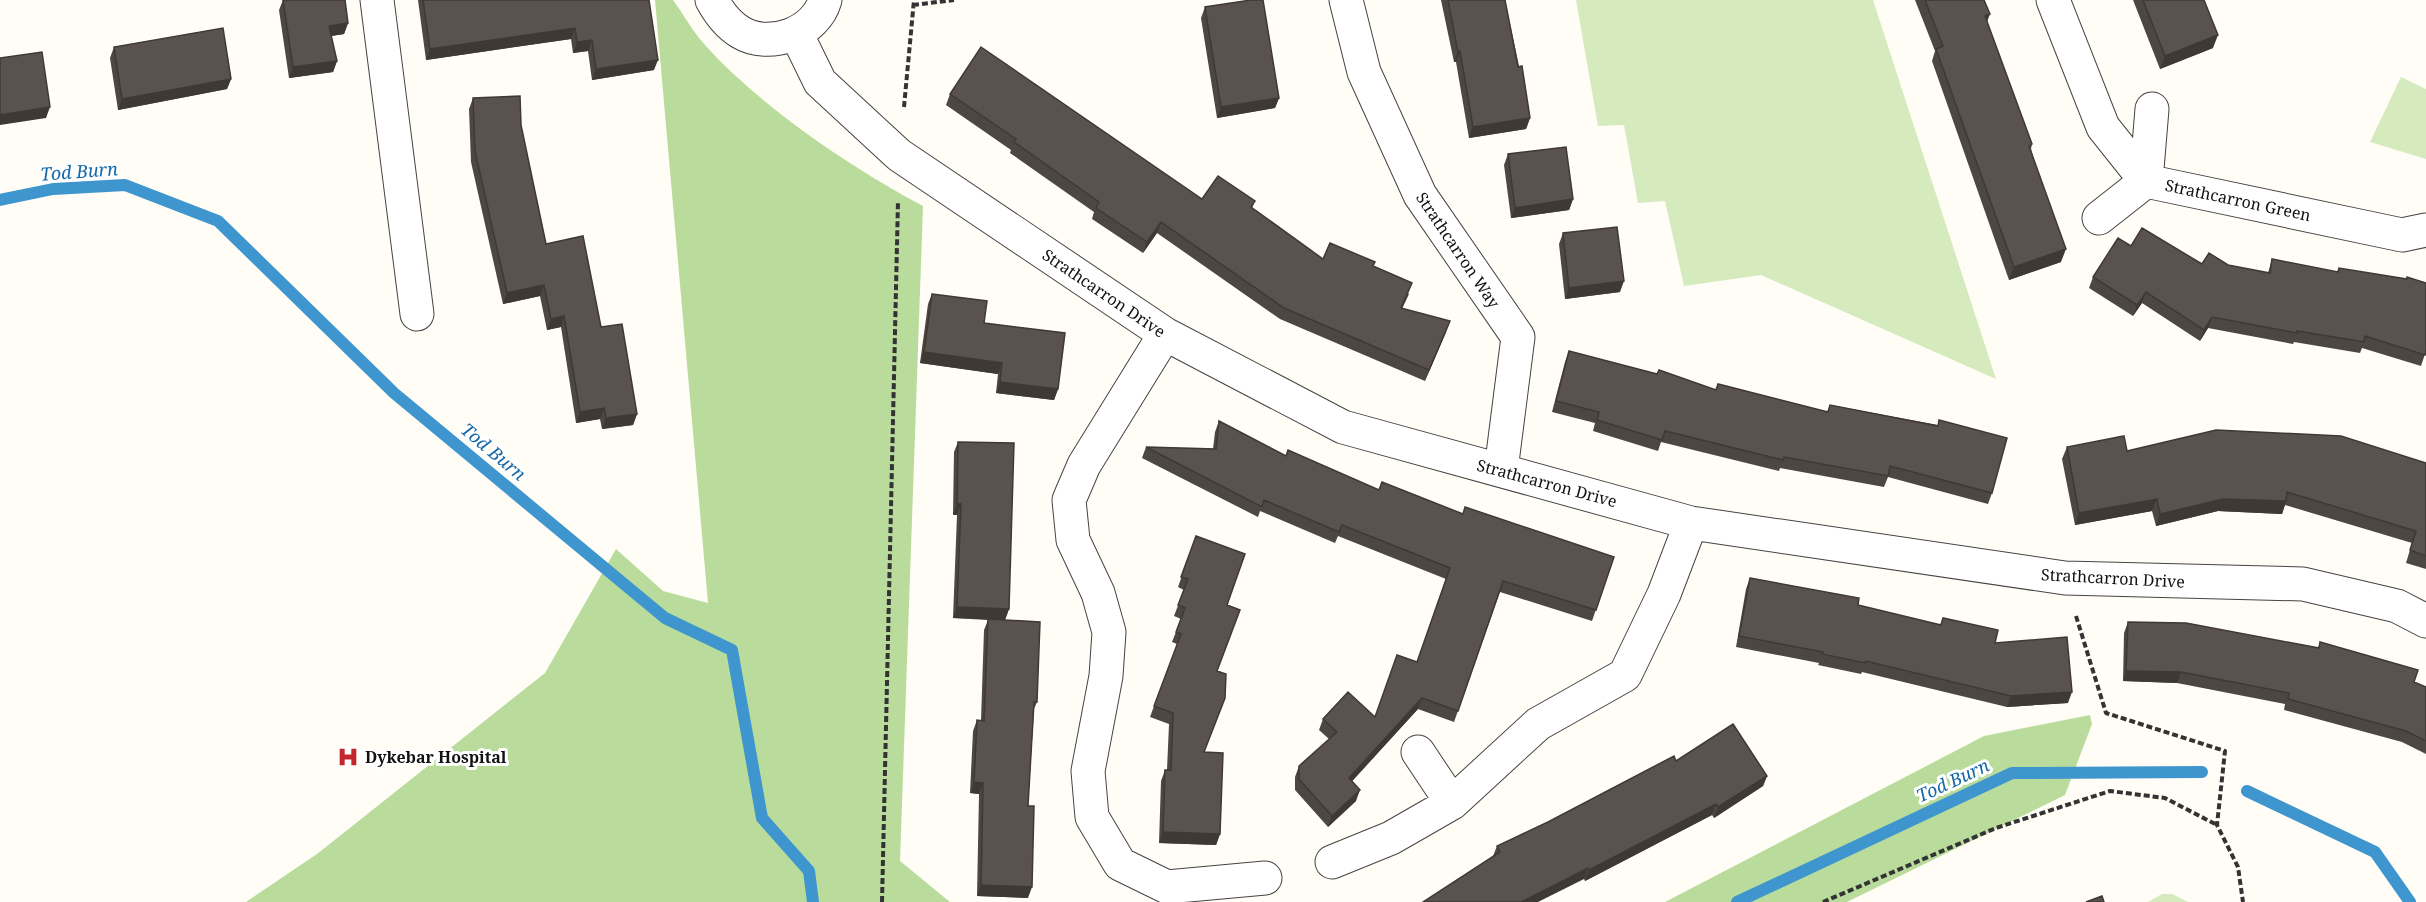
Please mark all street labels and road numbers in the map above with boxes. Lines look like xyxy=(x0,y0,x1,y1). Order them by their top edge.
street label: Strathcarron Green xyxy=(2163,174,2313,226)
street label: Strathcarron Way xyxy=(1411,188,1506,313)
street label: Strathcarron Drive xyxy=(1038,244,1170,342)
street label: Strathcarron Drive xyxy=(1475,454,1619,512)
street label: Strathcarron Drive xyxy=(2040,563,2186,593)

